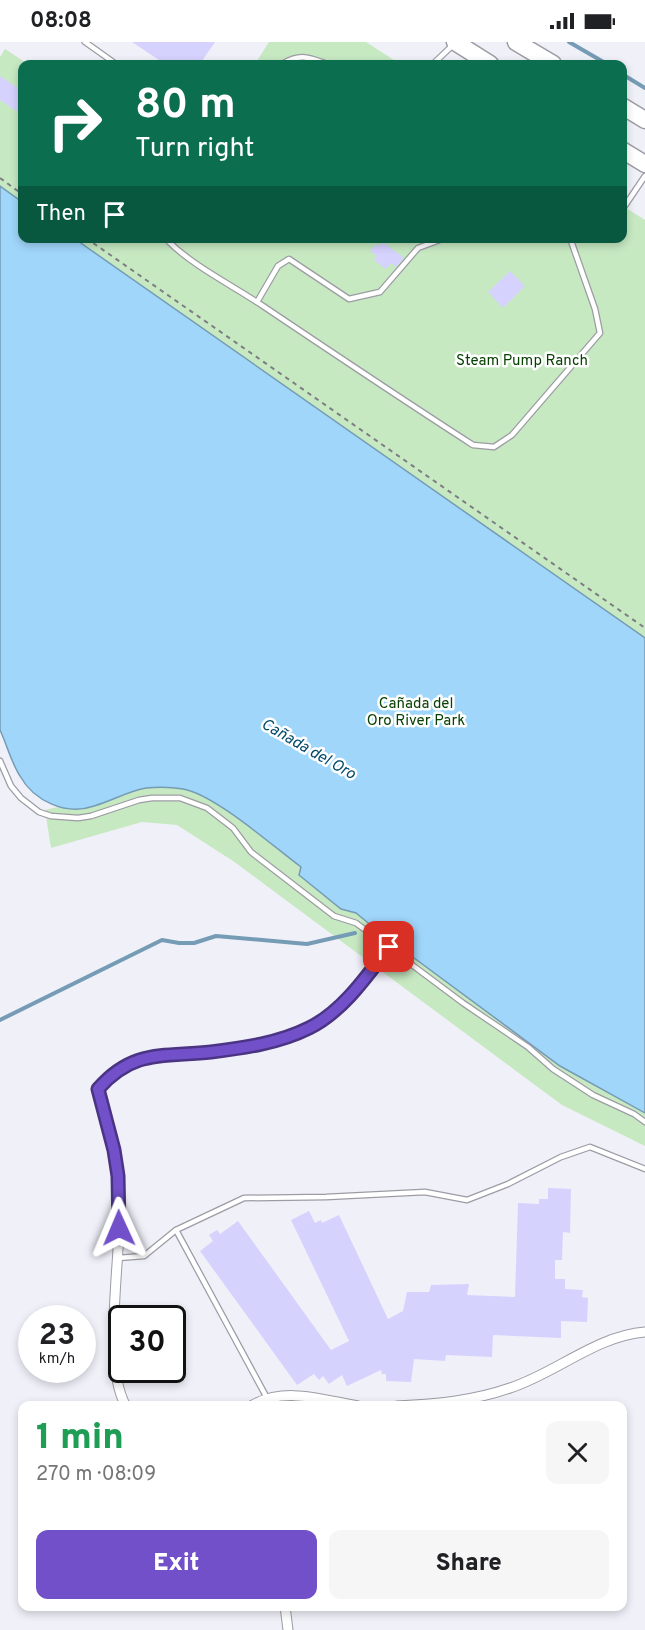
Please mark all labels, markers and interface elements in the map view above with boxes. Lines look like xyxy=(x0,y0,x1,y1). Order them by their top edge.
text: 08:08 xyxy=(30,8,92,35)
text: 80 m xyxy=(135,80,236,133)
icon: right xyxy=(36,84,114,162)
text: Turn right xyxy=(135,132,254,166)
icon: arrive xyxy=(98,198,131,231)
text: Then xyxy=(36,201,86,228)
park label: Steam Pump Ranch xyxy=(456,352,588,371)
park label: Cañada del Oro River Park xyxy=(367,695,465,731)
water label: Cañada del Oro xyxy=(257,715,359,785)
pin xyxy=(363,921,414,972)
icon: arrive xyxy=(372,930,405,963)
position arrow xyxy=(87,1196,151,1260)
speed limit sign: 30 xyxy=(108,1305,186,1383)
text: 23 xyxy=(39,1318,75,1355)
text: km/h xyxy=(39,1350,75,1369)
text: 1 min xyxy=(36,1416,124,1462)
button: close xyxy=(546,1421,609,1484)
text: 270 m · 08:09 xyxy=(36,1462,156,1488)
button: Exit xyxy=(36,1530,317,1599)
button: Share xyxy=(329,1530,609,1599)

